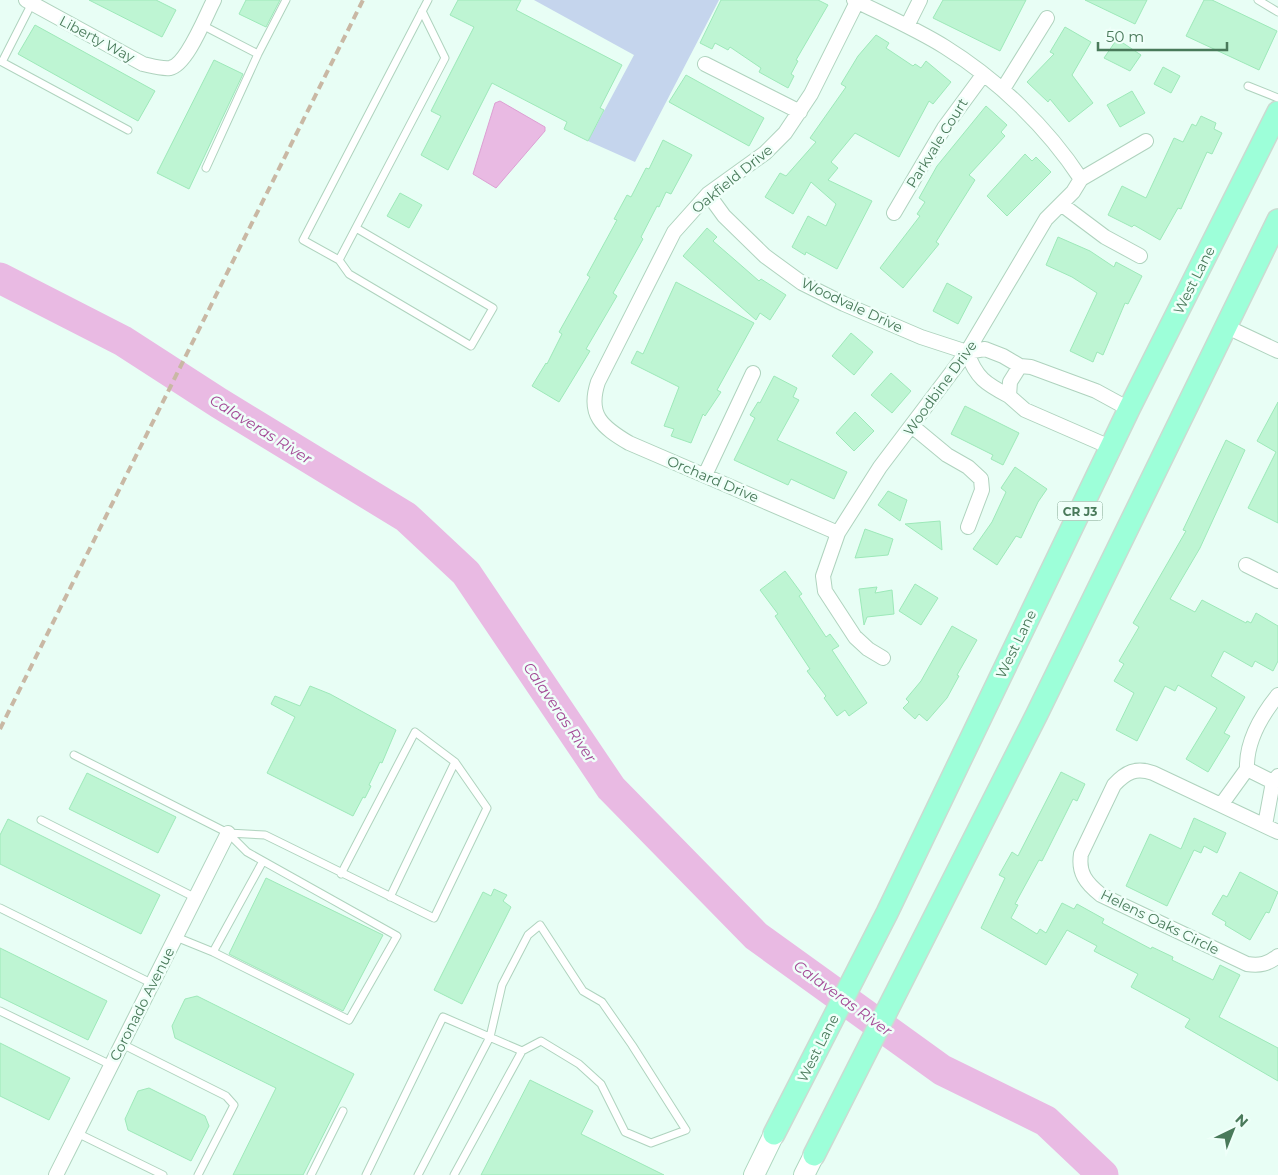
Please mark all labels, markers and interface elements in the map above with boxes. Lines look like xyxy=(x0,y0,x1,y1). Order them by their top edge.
street label: Liberty Way xyxy=(56,12,138,67)
scale bar xyxy=(1098,20,1227,52)
text: 50 m xyxy=(1106,27,1144,46)
street label: Parkvale Court xyxy=(902,95,972,191)
street label: Oakfield Drive xyxy=(688,141,776,217)
street label: West Lane xyxy=(1169,243,1219,317)
street label: Woodvale Drive xyxy=(798,274,906,336)
street label: Woodbine Drive xyxy=(899,337,981,439)
water label: Calaveras River xyxy=(206,390,316,469)
street label: Orchard Drive xyxy=(664,452,762,506)
road number: CR J3 xyxy=(1058,502,1102,520)
street label: West Lane xyxy=(992,607,1040,681)
water label: Calaveras River xyxy=(519,658,601,767)
street label: Helens Oaks Circle xyxy=(1098,885,1222,959)
street label: Coronado Avenue xyxy=(106,944,178,1064)
water label: Calaveras River xyxy=(790,956,897,1041)
street label: West Lane xyxy=(793,1011,843,1085)
north arrow xyxy=(1208,1105,1258,1155)
text: N xyxy=(1232,1110,1252,1131)

